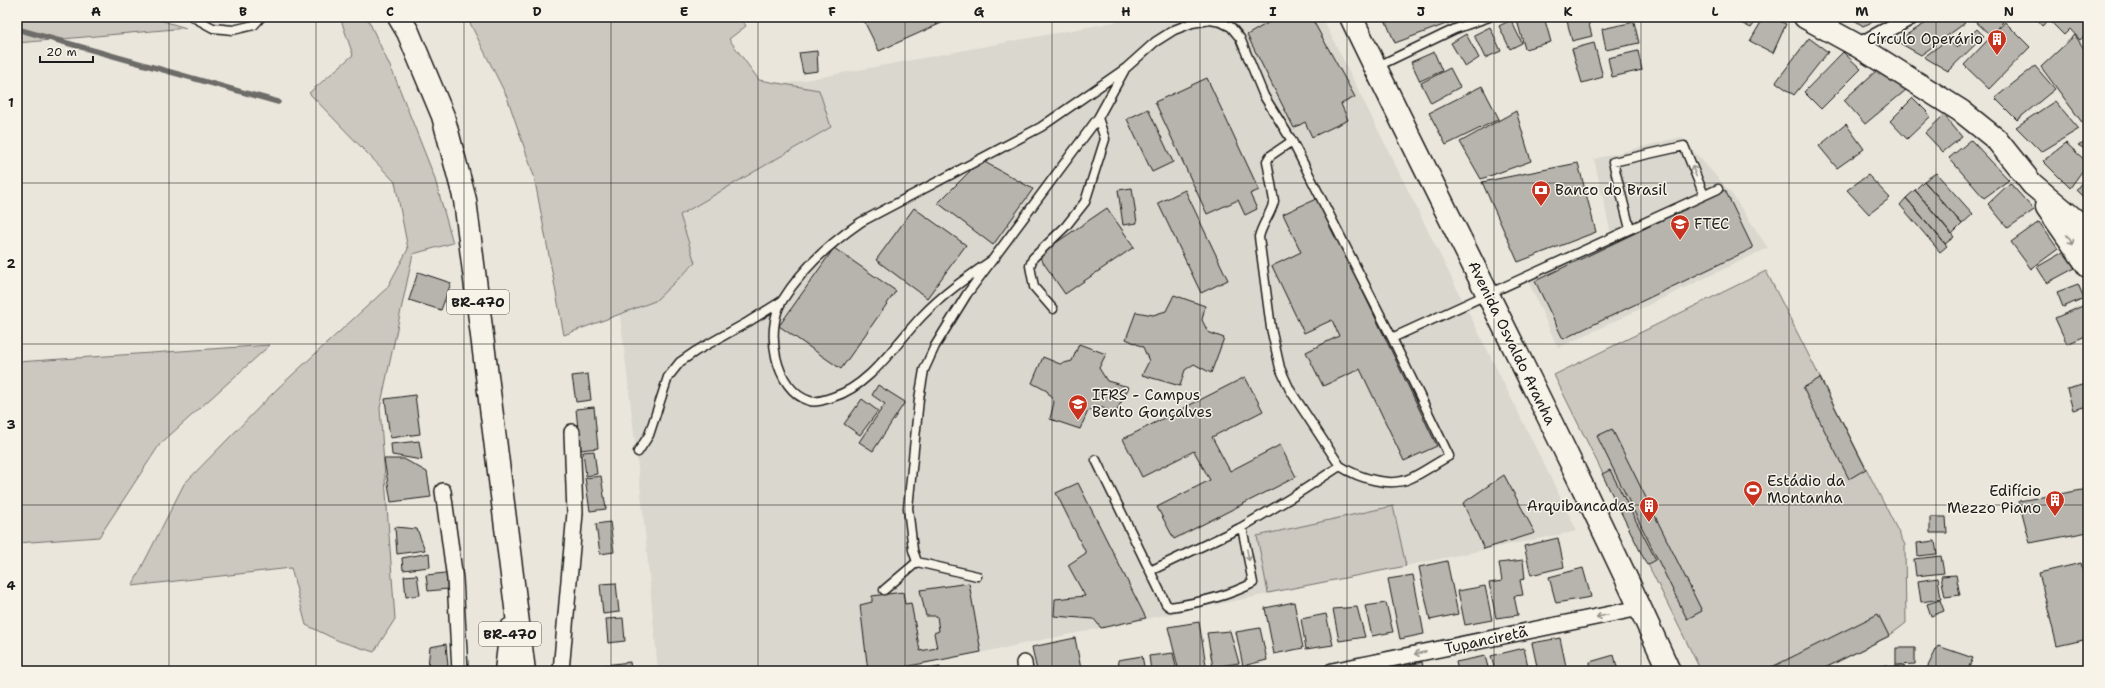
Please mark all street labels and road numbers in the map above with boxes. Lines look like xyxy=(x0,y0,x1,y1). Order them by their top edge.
street label: Avenida Osvaldo Aranha xyxy=(1464,258,1561,429)
road number: BR-470 xyxy=(447,290,509,314)
street label: Tupanciretã xyxy=(1443,621,1530,659)
road number: BR-470 xyxy=(479,622,541,646)

